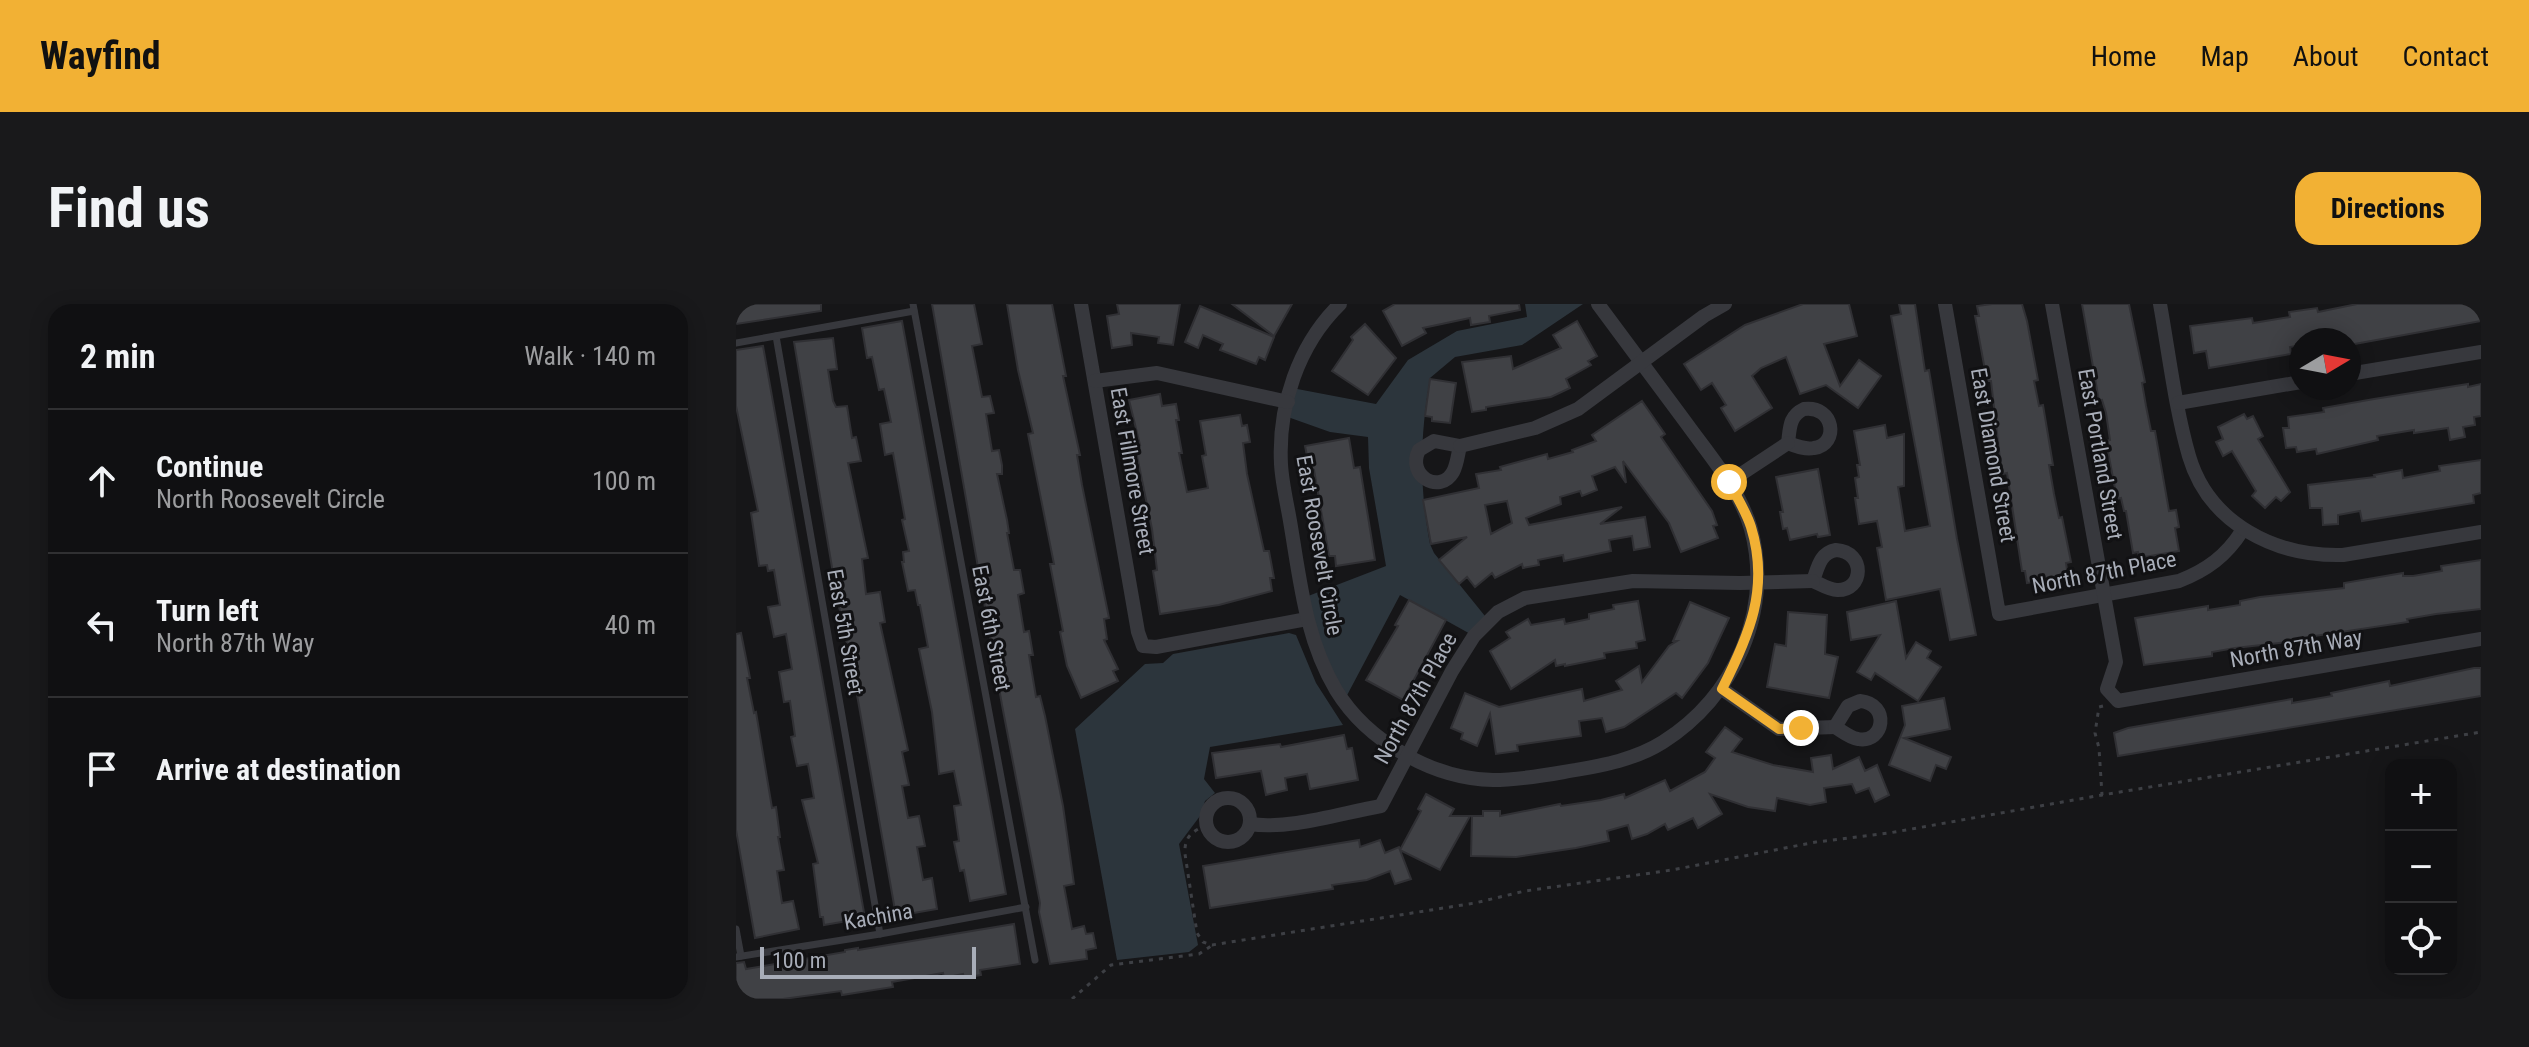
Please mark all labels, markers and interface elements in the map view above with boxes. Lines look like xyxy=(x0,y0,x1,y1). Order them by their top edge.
text: Wayfind xyxy=(40,34,161,78)
text: Home xyxy=(2091,40,2156,73)
text: Map xyxy=(2200,40,2249,73)
text: About xyxy=(2293,40,2359,73)
text: Contact xyxy=(2403,40,2489,73)
button: Directions xyxy=(2295,172,2481,245)
text: Find us xyxy=(48,175,210,241)
north arrow xyxy=(2289,328,2361,400)
text: 2 min xyxy=(80,336,156,376)
text: Walk · 140 m xyxy=(524,341,656,371)
street label: East Diamond Street xyxy=(1966,366,2021,544)
street label: East Portland Street xyxy=(2073,366,2128,542)
street label: East Fillmore Street xyxy=(1105,385,1160,557)
text: Continue xyxy=(156,449,263,484)
street label: East Roosevelt Circle xyxy=(1291,453,1348,637)
icon: ahead xyxy=(80,459,124,503)
route start xyxy=(1711,464,1747,500)
text: 100 m xyxy=(592,466,656,496)
text: North Roosevelt Circle xyxy=(156,484,385,514)
street label: North 87th Place xyxy=(2030,546,2178,599)
street label: East 6th Street xyxy=(967,563,1016,693)
street label: East 5th Street xyxy=(822,567,869,697)
text: Turn left xyxy=(156,593,259,628)
icon: left xyxy=(80,603,124,647)
text: 40 m xyxy=(605,610,656,640)
street label: North 87th Way xyxy=(2228,625,2364,672)
text: North 87th Way xyxy=(156,628,314,658)
street label: North 87th Place xyxy=(1369,628,1462,768)
route end xyxy=(1783,710,1819,746)
icon: arrive xyxy=(80,747,124,791)
text: Arrive at destination xyxy=(156,752,401,787)
map controls xyxy=(2385,759,2457,975)
button: + xyxy=(2385,759,2457,831)
button: − xyxy=(2385,831,2457,903)
street label: Kachina xyxy=(842,898,915,935)
button: locate xyxy=(2385,903,2457,975)
scale bar xyxy=(760,943,976,979)
text: 100 m xyxy=(772,948,826,973)

